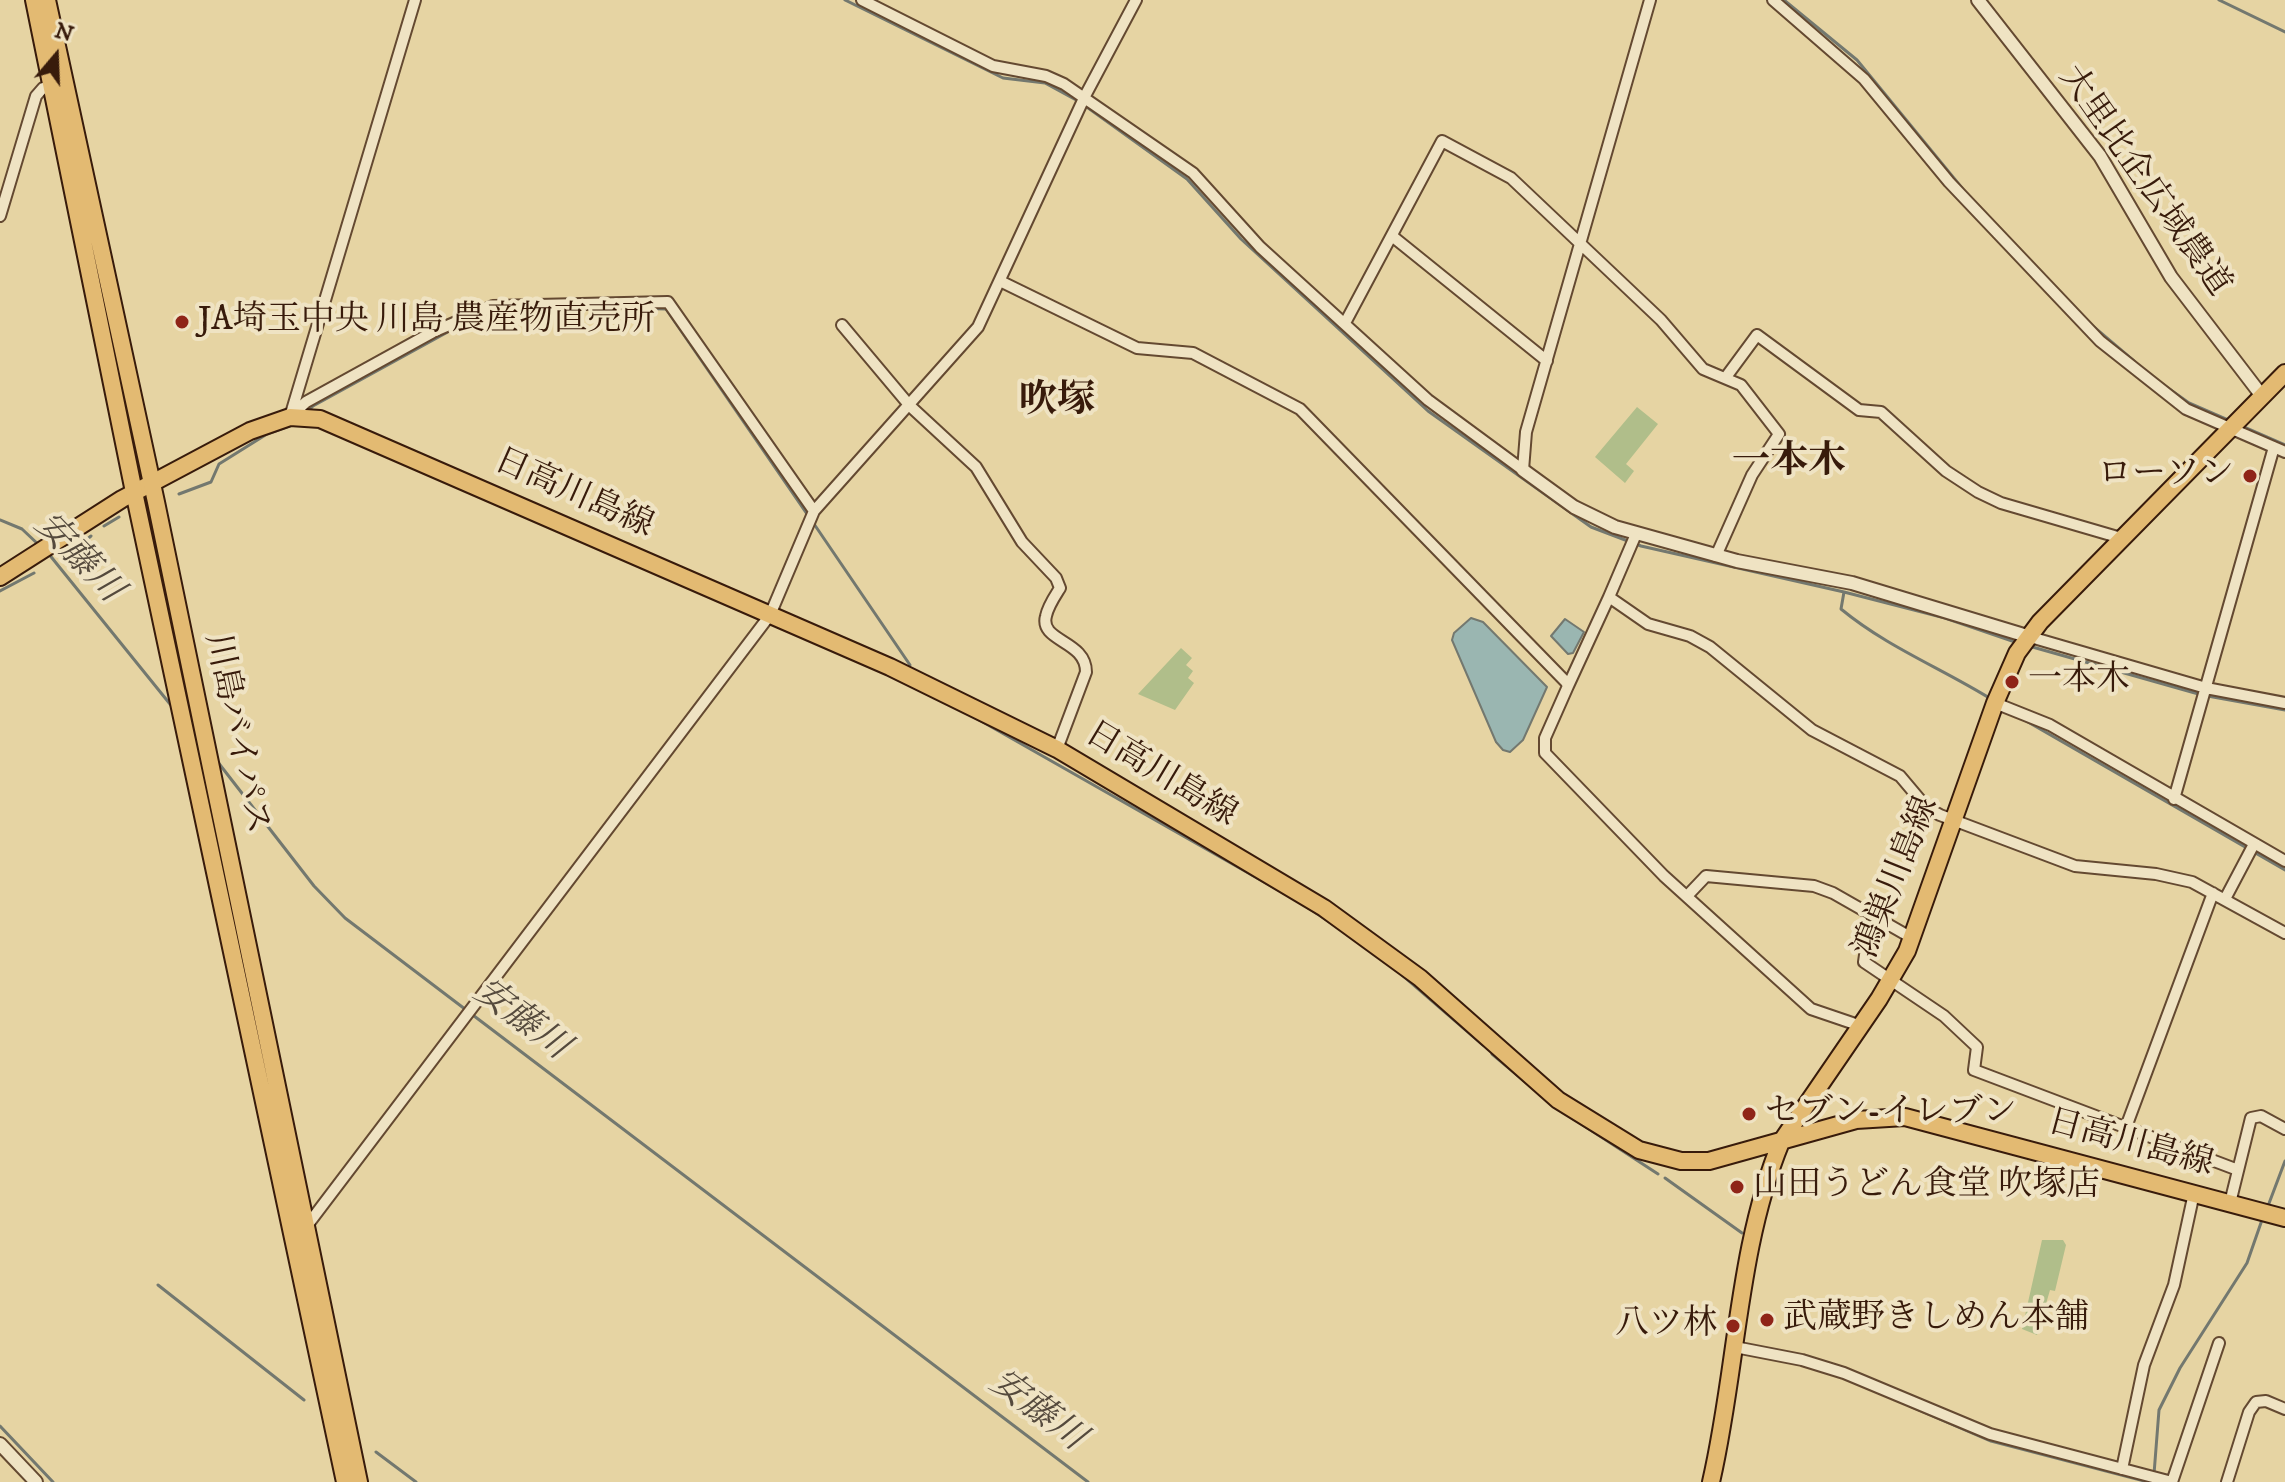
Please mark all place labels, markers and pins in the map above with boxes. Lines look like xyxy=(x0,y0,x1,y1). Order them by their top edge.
place label: JA埼玉中央 川島 農産物直売所 xyxy=(198,302,655,342)
marker: JA埼玉中央 川島 農産物直売所 xyxy=(173,313,191,331)
place label: ローソン xyxy=(2098,456,2234,496)
marker: ローソン xyxy=(2241,467,2259,485)
place label: 一本木 xyxy=(2028,662,2130,702)
marker: 一本木 xyxy=(2003,673,2021,691)
place label: セブン-イレブン xyxy=(1765,1094,2017,1134)
marker: セブン-イレブン xyxy=(1740,1105,1758,1123)
place label: 山田うどん食堂 吹塚店 xyxy=(1753,1167,2100,1207)
marker: 山田うどん食堂 吹塚店 xyxy=(1728,1178,1746,1196)
place label: 武蔵野きしめん本舗 xyxy=(1783,1300,2089,1340)
place label: 八ツ林 xyxy=(1615,1306,1717,1346)
marker: 武蔵野きしめん本舗 xyxy=(1758,1311,1776,1329)
marker: 八ツ林 xyxy=(1724,1317,1742,1335)

